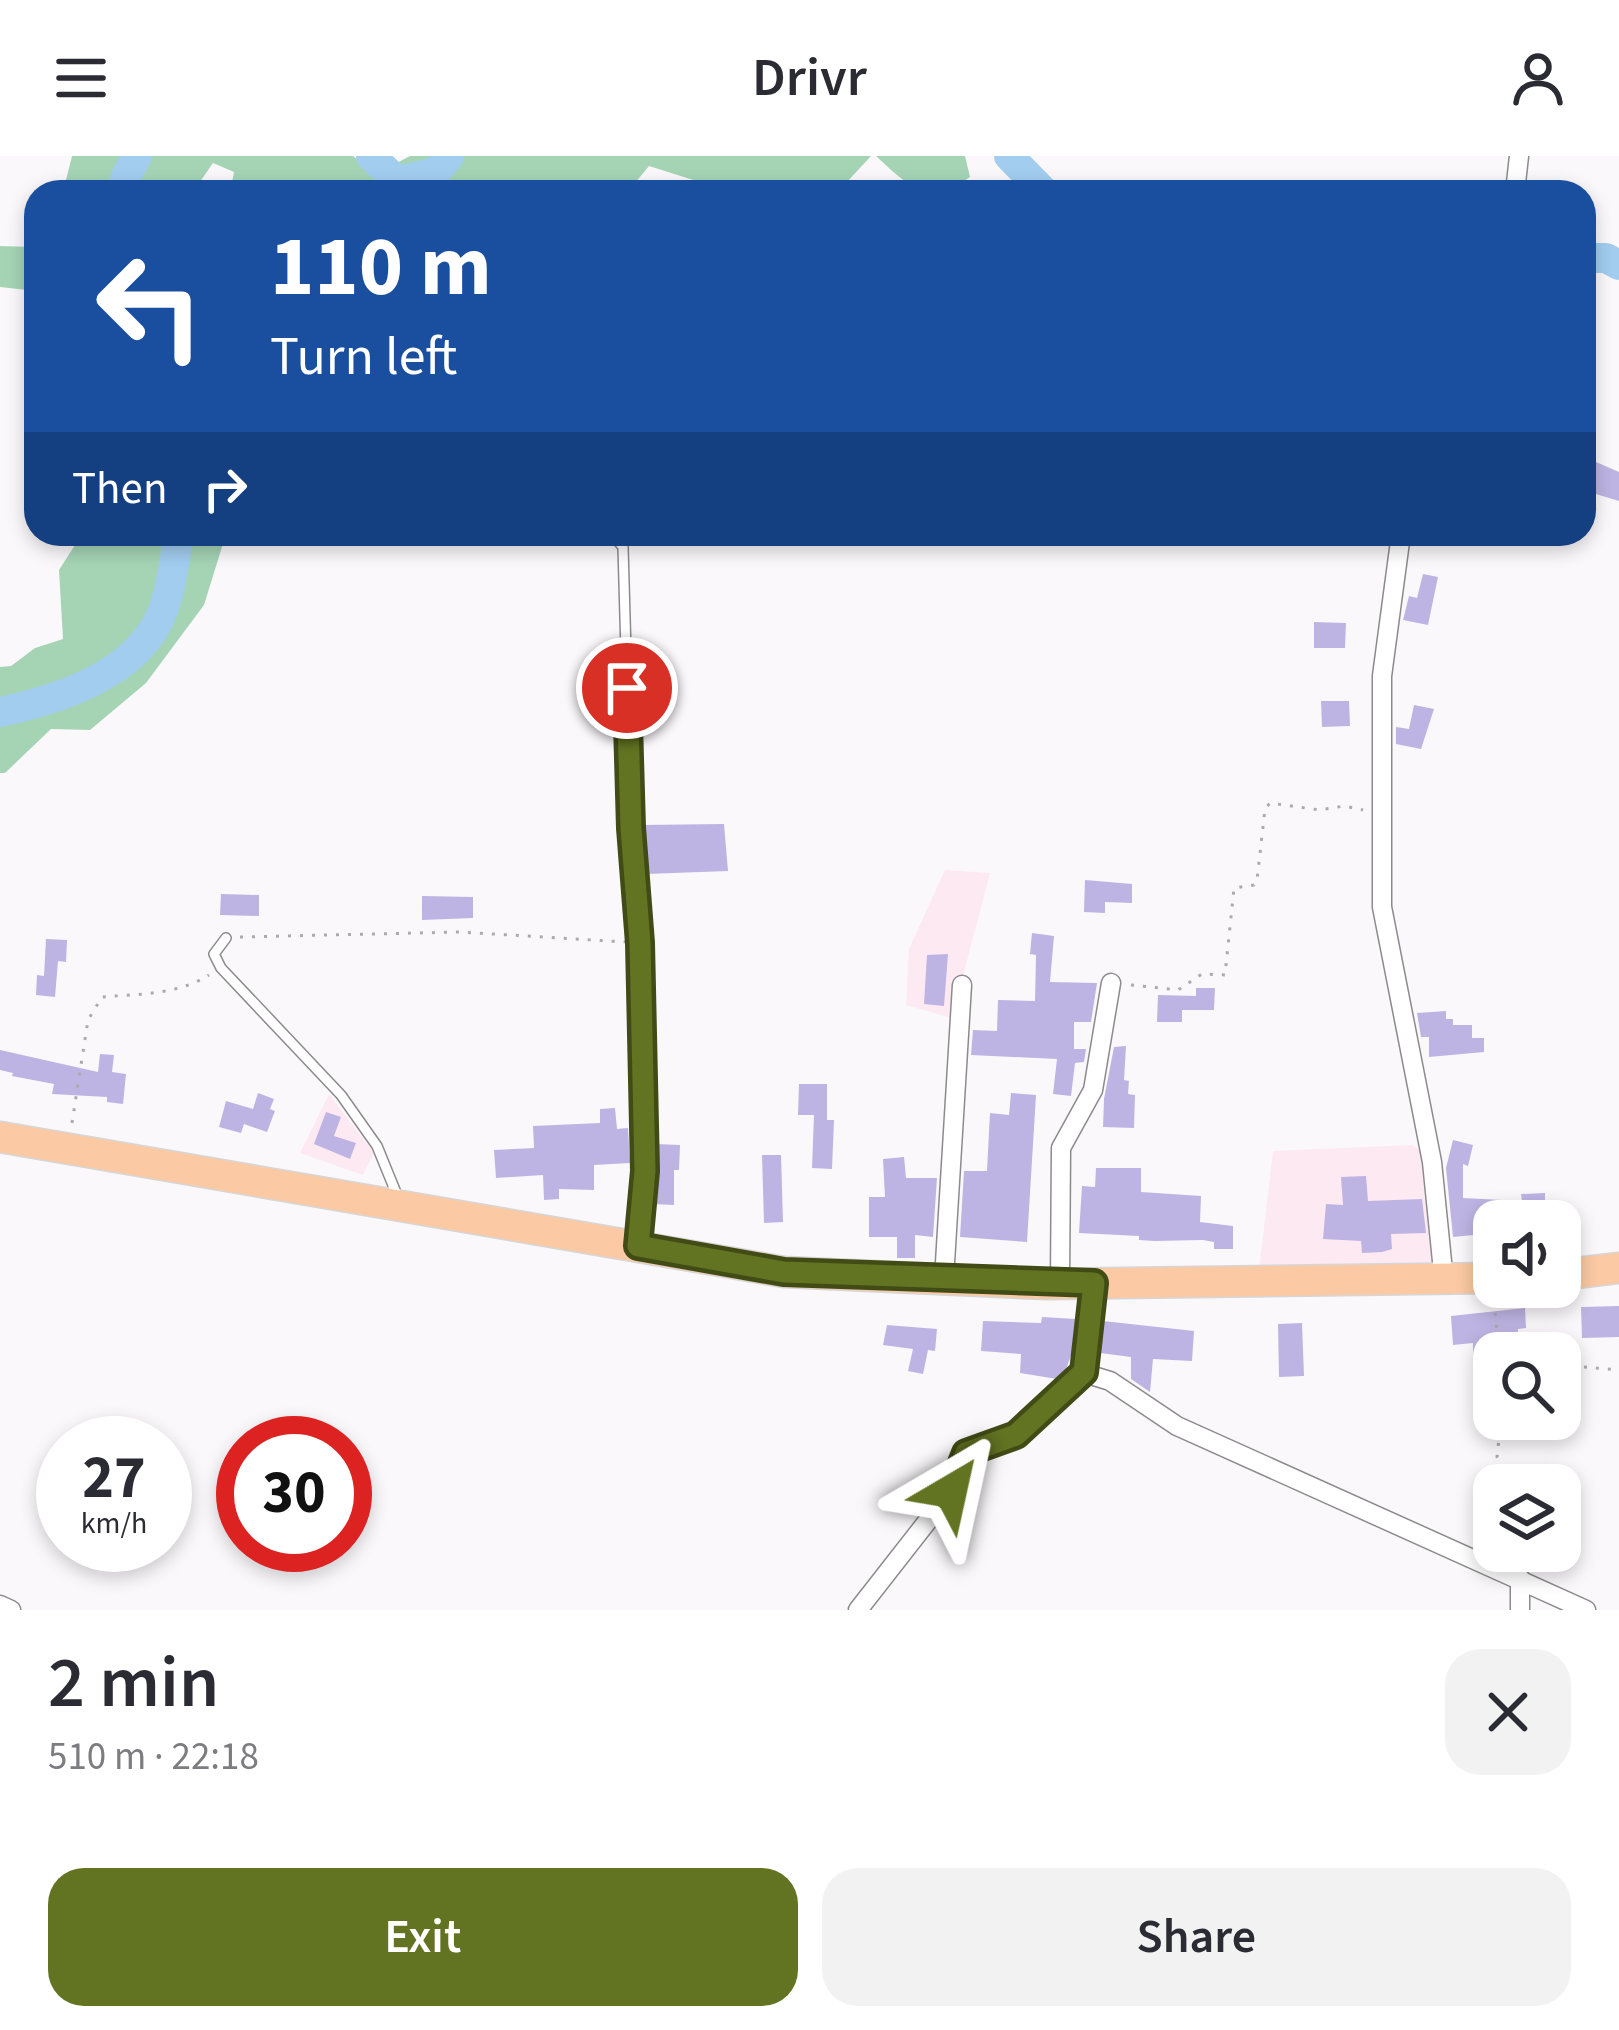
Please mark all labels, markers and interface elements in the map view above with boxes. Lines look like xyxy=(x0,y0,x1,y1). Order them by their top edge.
text: Drivr xyxy=(752,40,867,117)
icon: menu xyxy=(48,45,114,111)
icon: person xyxy=(1505,45,1571,111)
text: 110 m xyxy=(270,208,492,328)
icon: left xyxy=(72,228,228,384)
text: Turn left xyxy=(270,319,457,396)
icon: right xyxy=(192,456,258,522)
text: Then xyxy=(72,457,168,521)
pin xyxy=(576,637,678,739)
icon: arrive xyxy=(594,655,660,721)
map controls xyxy=(1473,1200,1581,1572)
button: sound xyxy=(1473,1200,1581,1308)
button: search xyxy=(1473,1332,1581,1440)
speed limit sign: 30 xyxy=(216,1416,372,1572)
position arrow xyxy=(888,1428,1014,1554)
text: 27 xyxy=(82,1436,146,1521)
button: layers xyxy=(1473,1464,1581,1572)
text: km/h xyxy=(81,1502,147,1545)
text: 2 min xyxy=(48,1632,219,1735)
button: close xyxy=(1445,1649,1571,1775)
text: 510 m · 22:18 xyxy=(48,1729,259,1785)
button: Exit xyxy=(48,1868,798,2006)
button: Share xyxy=(822,1868,1571,2006)

